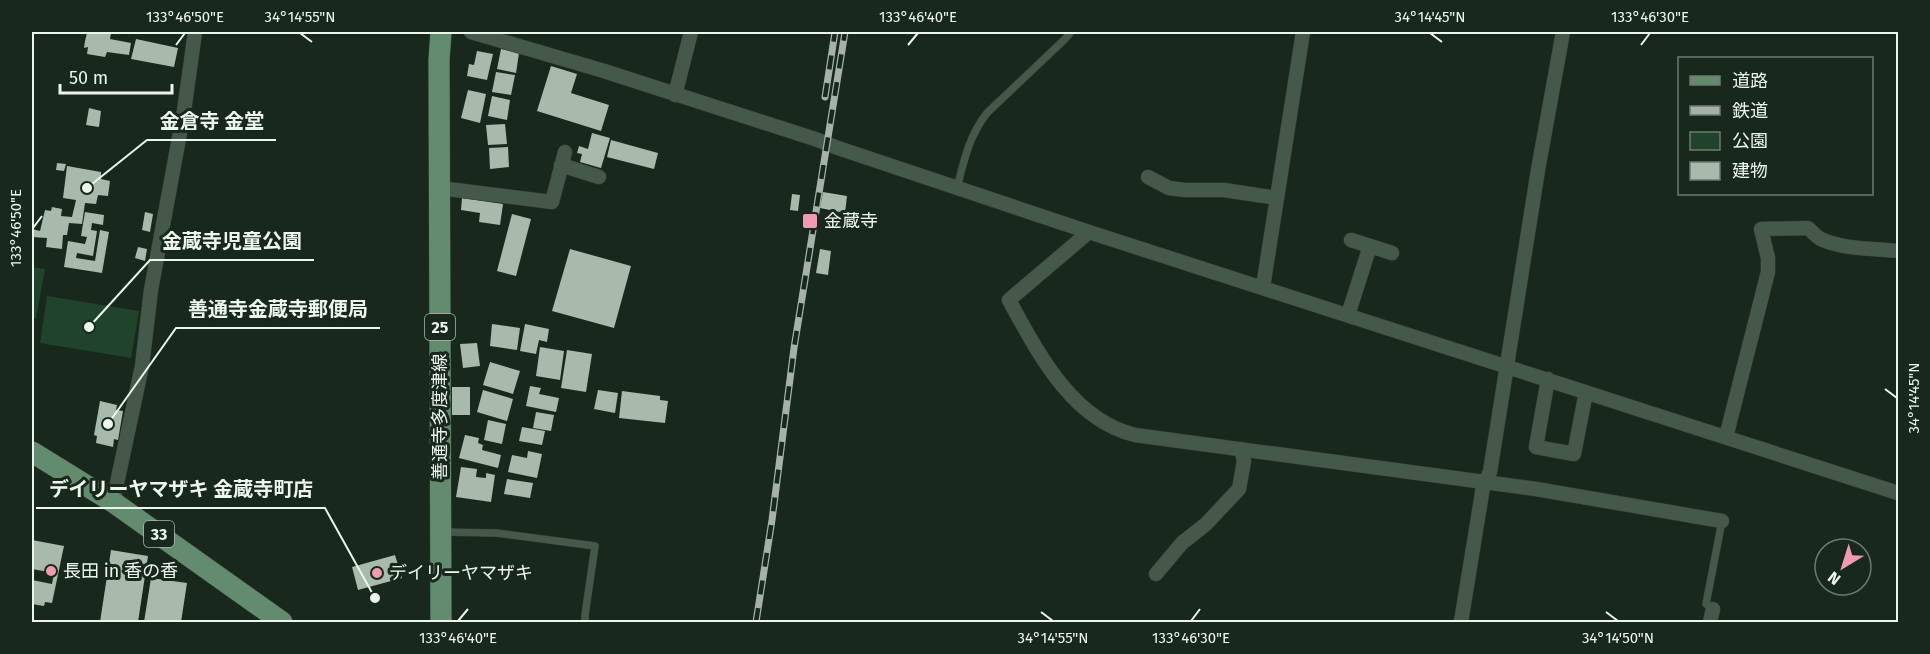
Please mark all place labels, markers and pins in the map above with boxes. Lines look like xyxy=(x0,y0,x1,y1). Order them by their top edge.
callout: 金倉寺 金堂 xyxy=(147,102,276,140)
place label: 金蔵寺 xyxy=(824,210,878,232)
marker: 金蔵寺 xyxy=(801,212,819,230)
callout: 金蔵寺児童公園 xyxy=(150,222,314,260)
callout: 善通寺金蔵寺郵便局 xyxy=(176,290,380,328)
callout: デイリーヤマザキ 金蔵寺町店 xyxy=(36,470,325,508)
place label: 長田 in 香の香 xyxy=(63,560,178,582)
place label: デイリーヤマザキ xyxy=(389,562,533,584)
marker: 長田 in 香の香 xyxy=(44,564,58,578)
marker: デイリーヤマザキ xyxy=(370,566,384,580)

